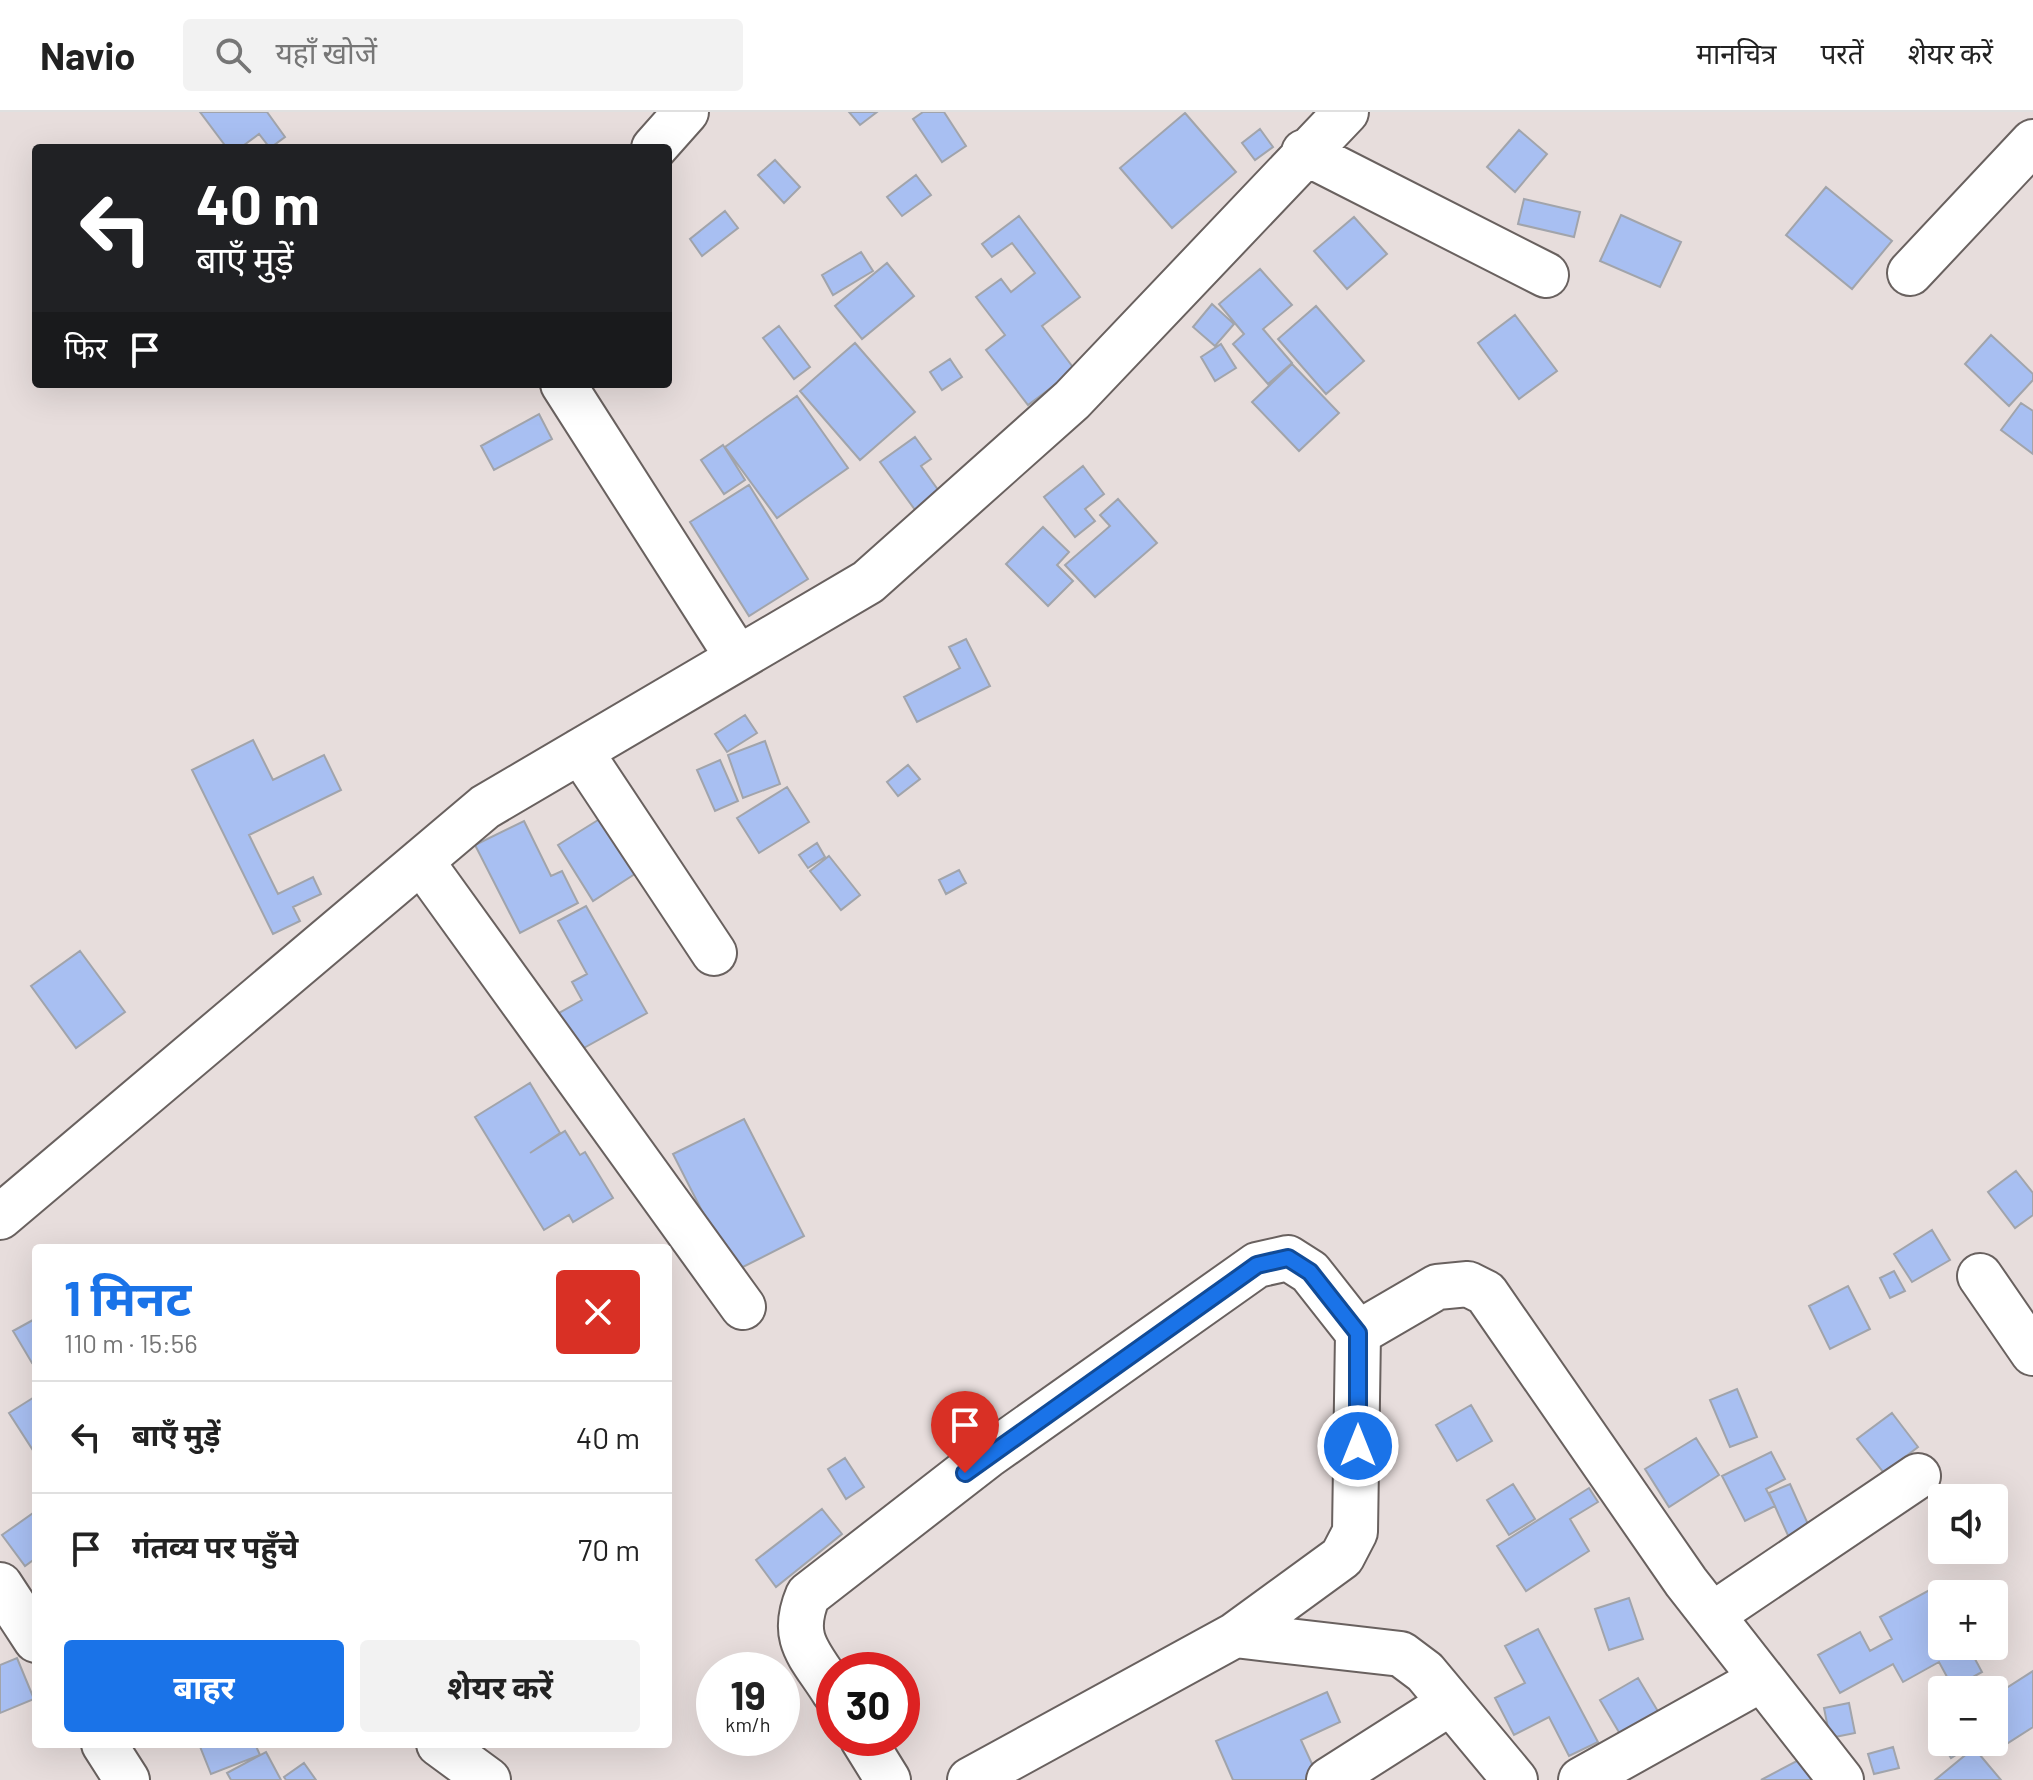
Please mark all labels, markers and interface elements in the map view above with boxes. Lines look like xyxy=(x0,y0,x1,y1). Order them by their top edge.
search box xyxy=(183,19,743,91)
text: Navio xyxy=(40,32,135,78)
icon: search xyxy=(211,33,255,77)
text: यहाँ खोजें xyxy=(275,34,377,70)
text: मानचित्र xyxy=(1696,36,1776,70)
text: परतें xyxy=(1820,36,1864,70)
text: शेयर करें xyxy=(1908,36,1993,70)
text: 40 m xyxy=(196,169,320,236)
icon: left xyxy=(64,176,168,280)
text: बाएँ मुड़ें xyxy=(196,237,294,280)
icon: arrive xyxy=(123,328,167,372)
text: फिर xyxy=(64,329,107,365)
text: 1 मिनट xyxy=(64,1268,191,1326)
button: close xyxy=(556,1270,640,1354)
text: 110 m · 15:56 xyxy=(64,1327,198,1358)
pin xyxy=(931,1391,999,1473)
icon: arrive xyxy=(943,1403,987,1447)
position arrow xyxy=(1316,1404,1400,1488)
icon: left xyxy=(64,1415,108,1459)
text: बाएँ मुड़ें xyxy=(132,1416,220,1452)
text: 40 m xyxy=(576,1419,640,1455)
map controls xyxy=(1928,1484,2008,1756)
button: sound xyxy=(1928,1484,2008,1564)
icon: arrive xyxy=(64,1527,108,1571)
text: गंतव्य पर पहुँचे xyxy=(132,1528,298,1564)
text: 70 m xyxy=(578,1531,640,1567)
button: + xyxy=(1928,1580,2008,1660)
button: बाहर xyxy=(64,1640,344,1732)
button: शेयर करें xyxy=(360,1640,640,1732)
speed limit sign: 30 xyxy=(816,1652,920,1756)
text: 19 xyxy=(730,1670,766,1718)
button: − xyxy=(1928,1676,2008,1756)
text: km/h xyxy=(725,1712,771,1736)

